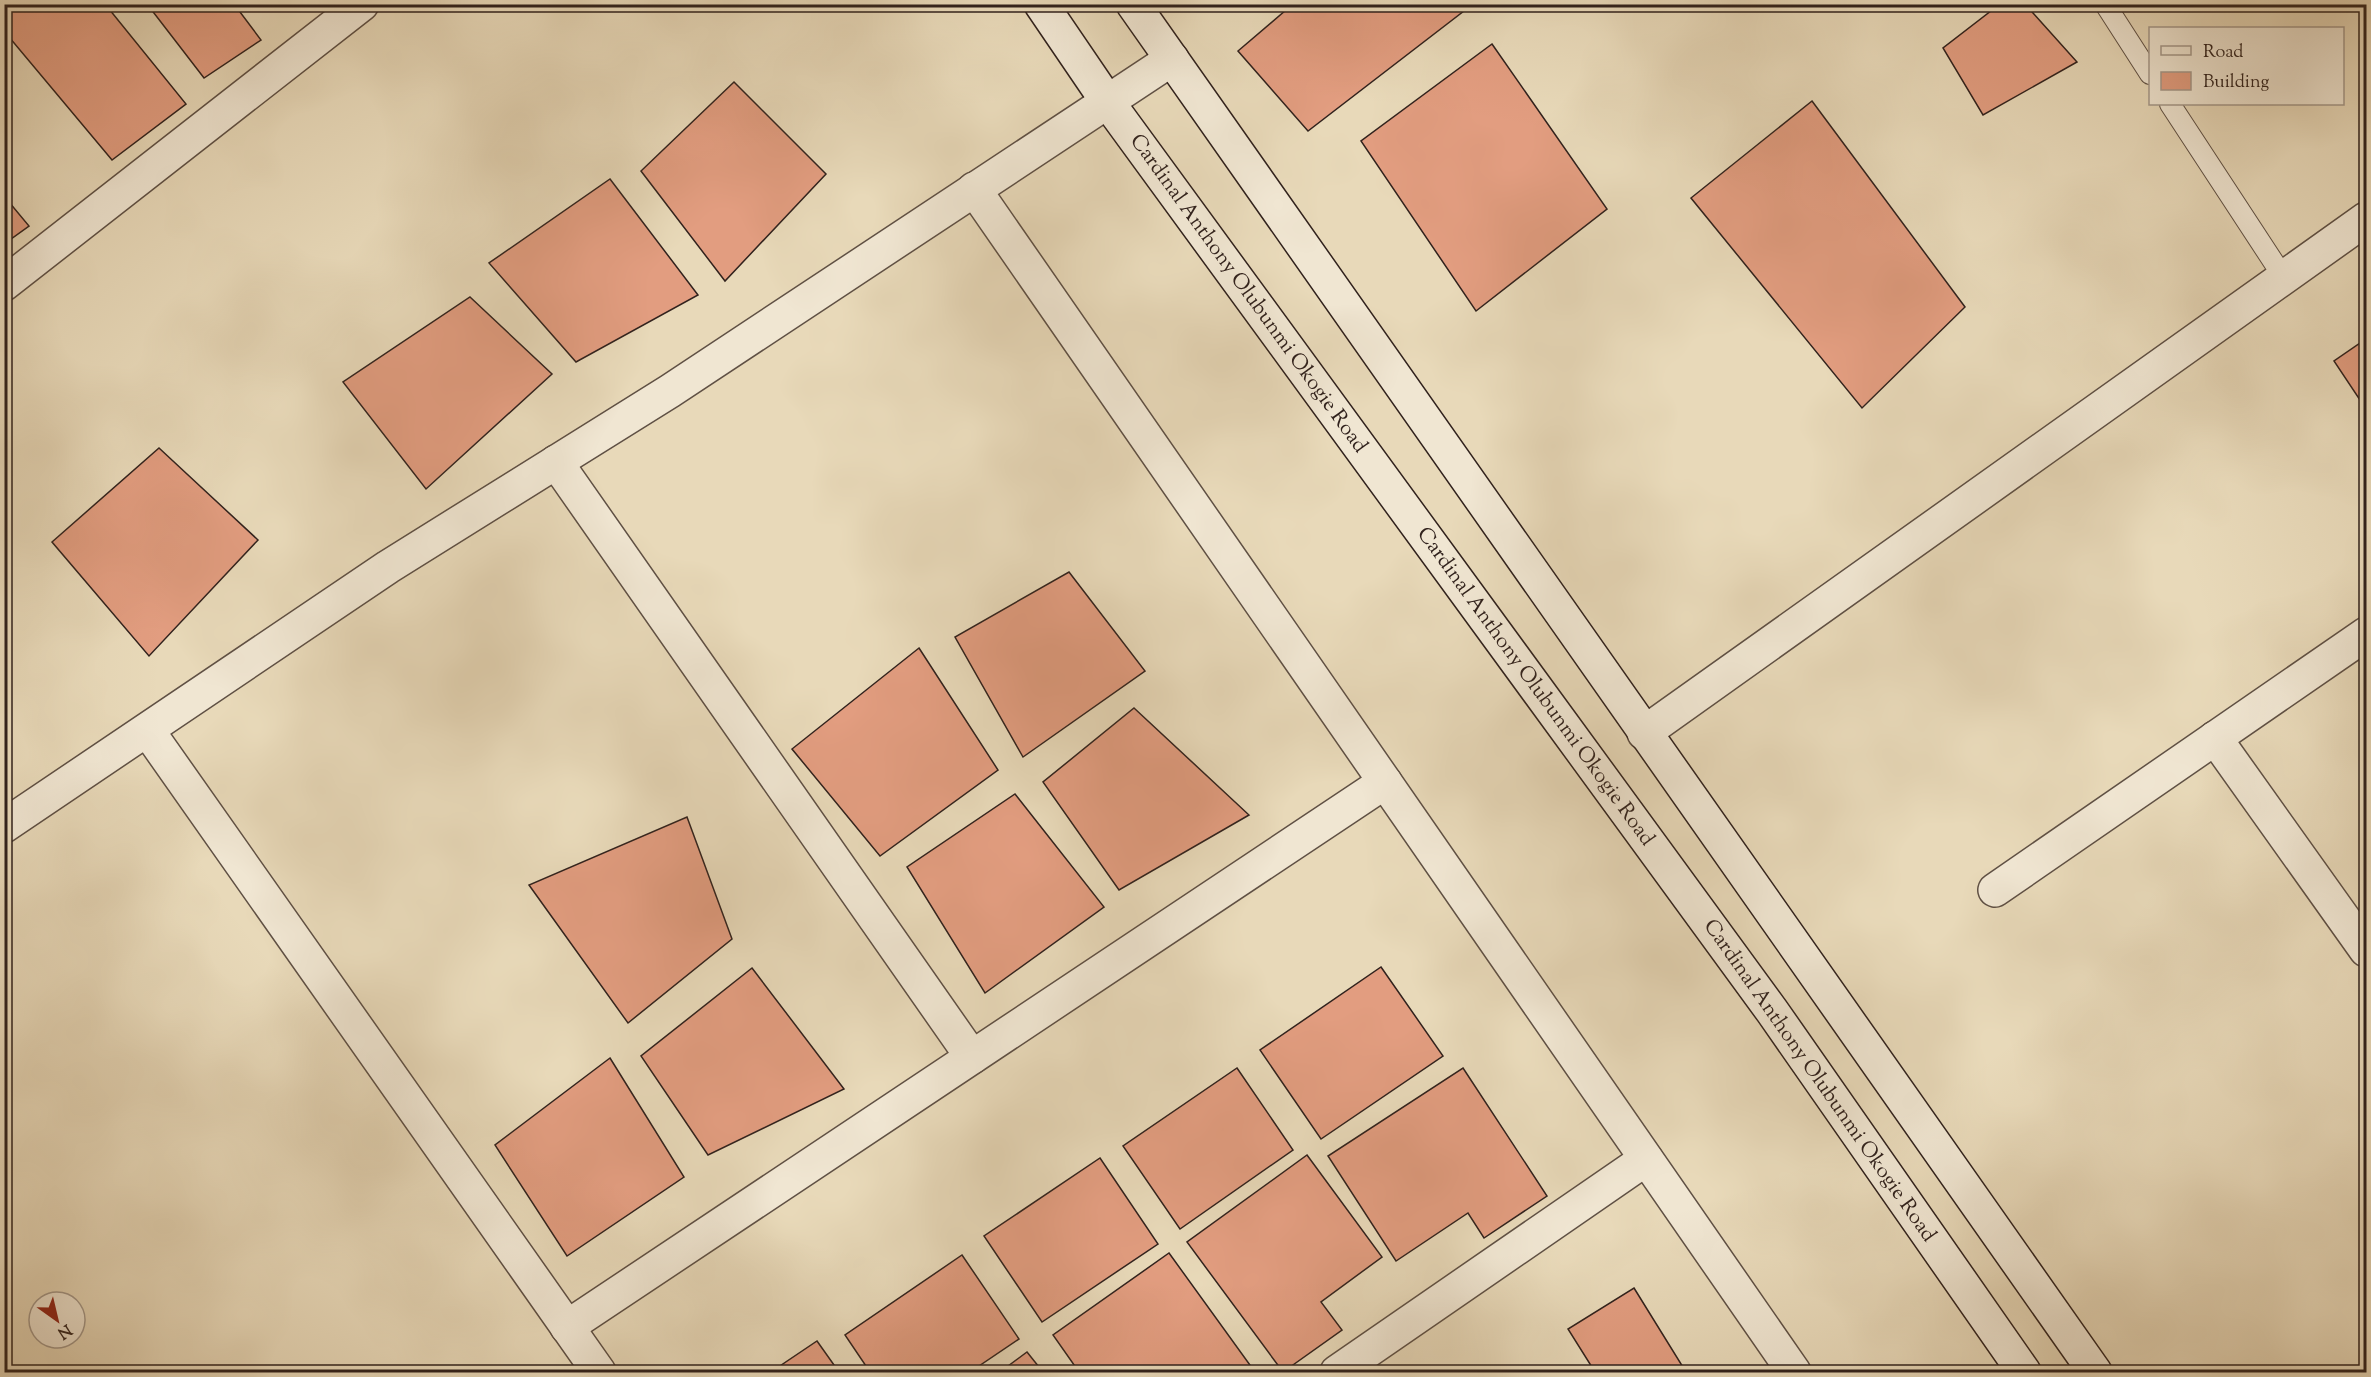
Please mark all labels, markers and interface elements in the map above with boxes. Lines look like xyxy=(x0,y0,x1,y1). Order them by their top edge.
legend xyxy=(2149,27,2344,105)
text: Road xyxy=(2203,40,2243,66)
text: Building xyxy=(2203,70,2269,96)
street label: Cardinal Anthony Olubunmi Okogie Road xyxy=(1122,128,1374,460)
street label: Cardinal Anthony Olubunmi Okogie Road xyxy=(1409,521,1661,853)
street label: Cardinal Anthony Olubunmi Okogie Road xyxy=(1695,913,1943,1249)
north arrow xyxy=(27,1290,87,1350)
text: N xyxy=(52,1317,76,1344)

